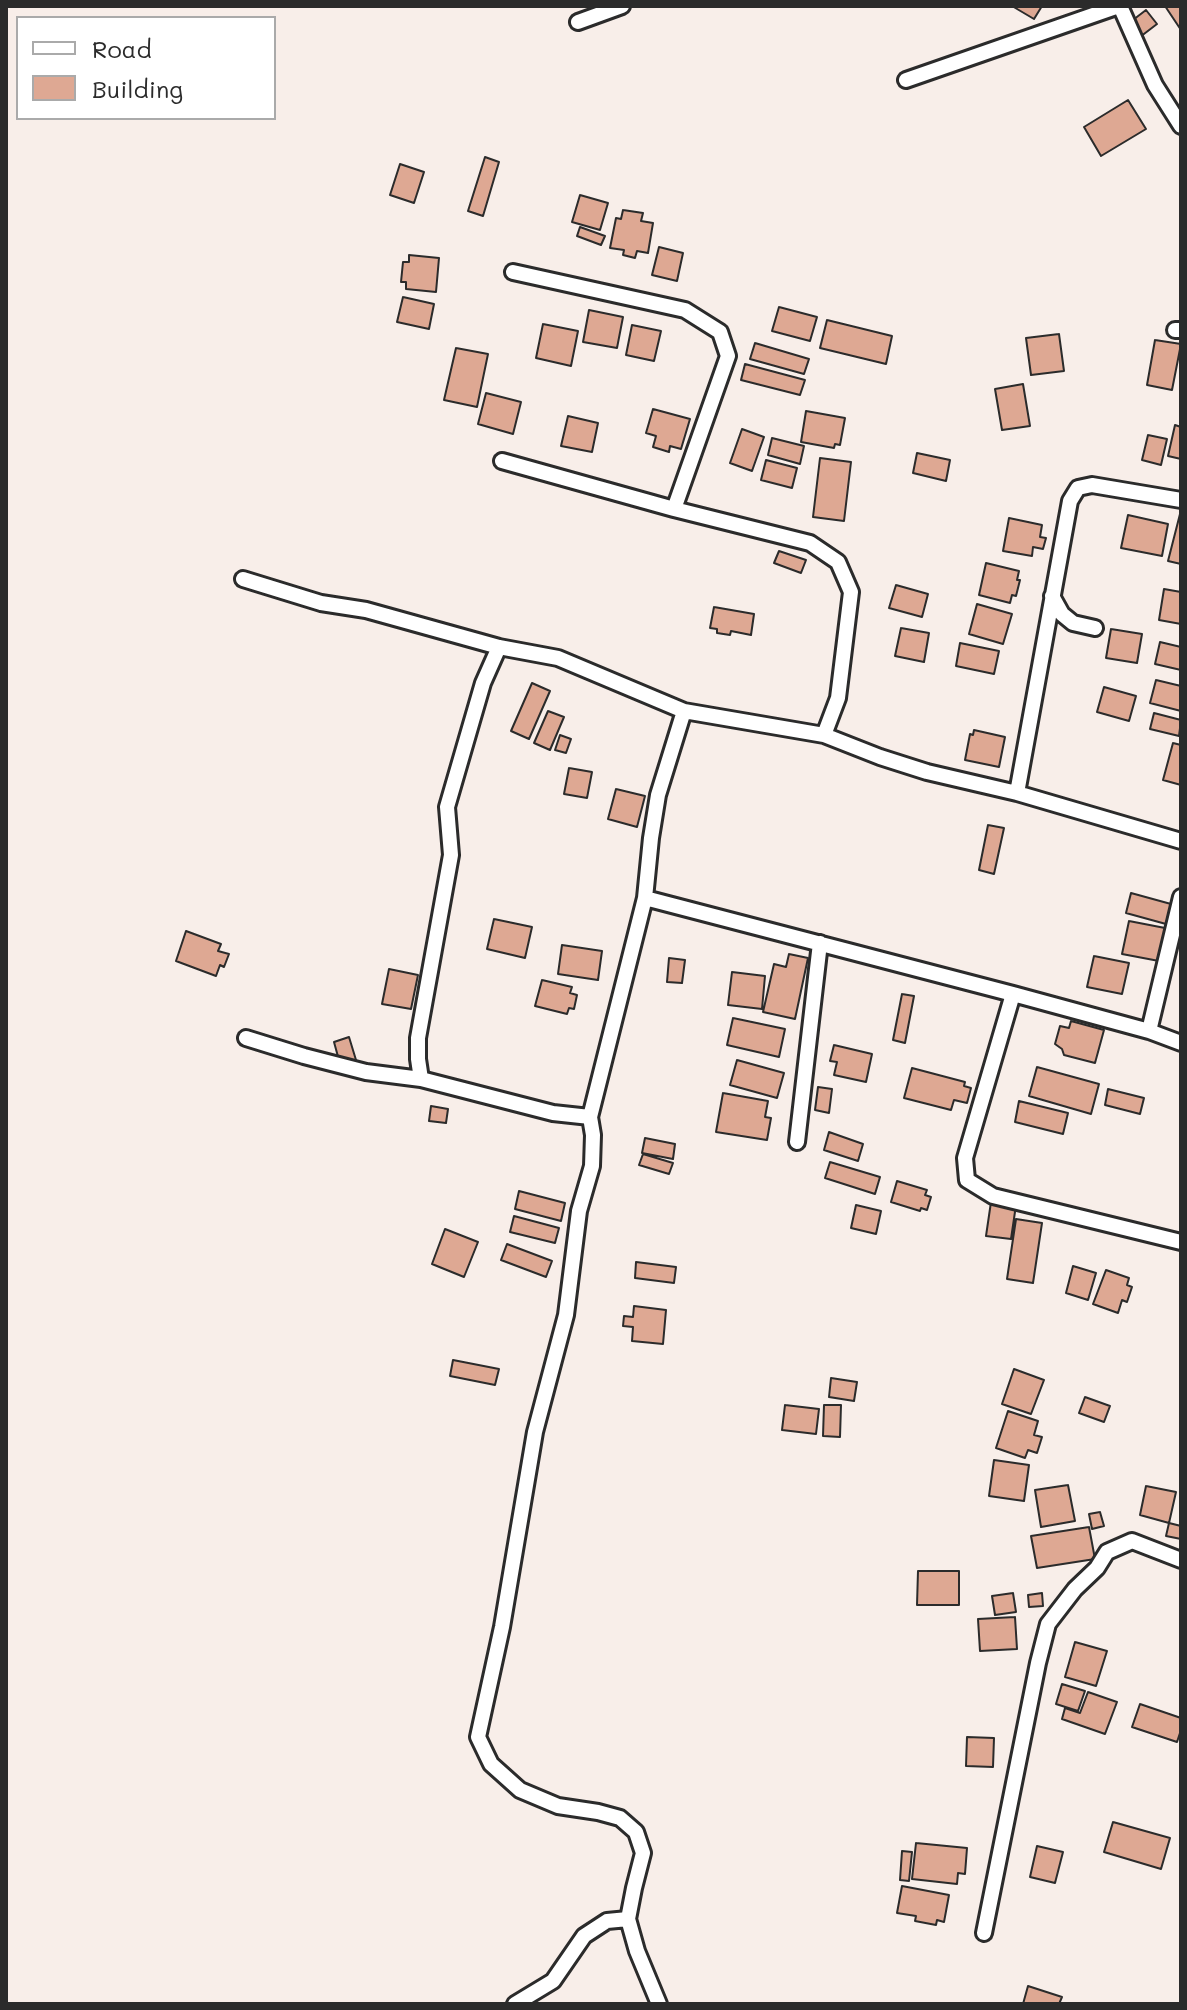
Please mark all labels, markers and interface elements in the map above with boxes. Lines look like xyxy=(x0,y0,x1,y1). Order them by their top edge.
legend xyxy=(16,16,276,120)
text: Road xyxy=(92,33,152,64)
text: Building xyxy=(92,73,183,104)

